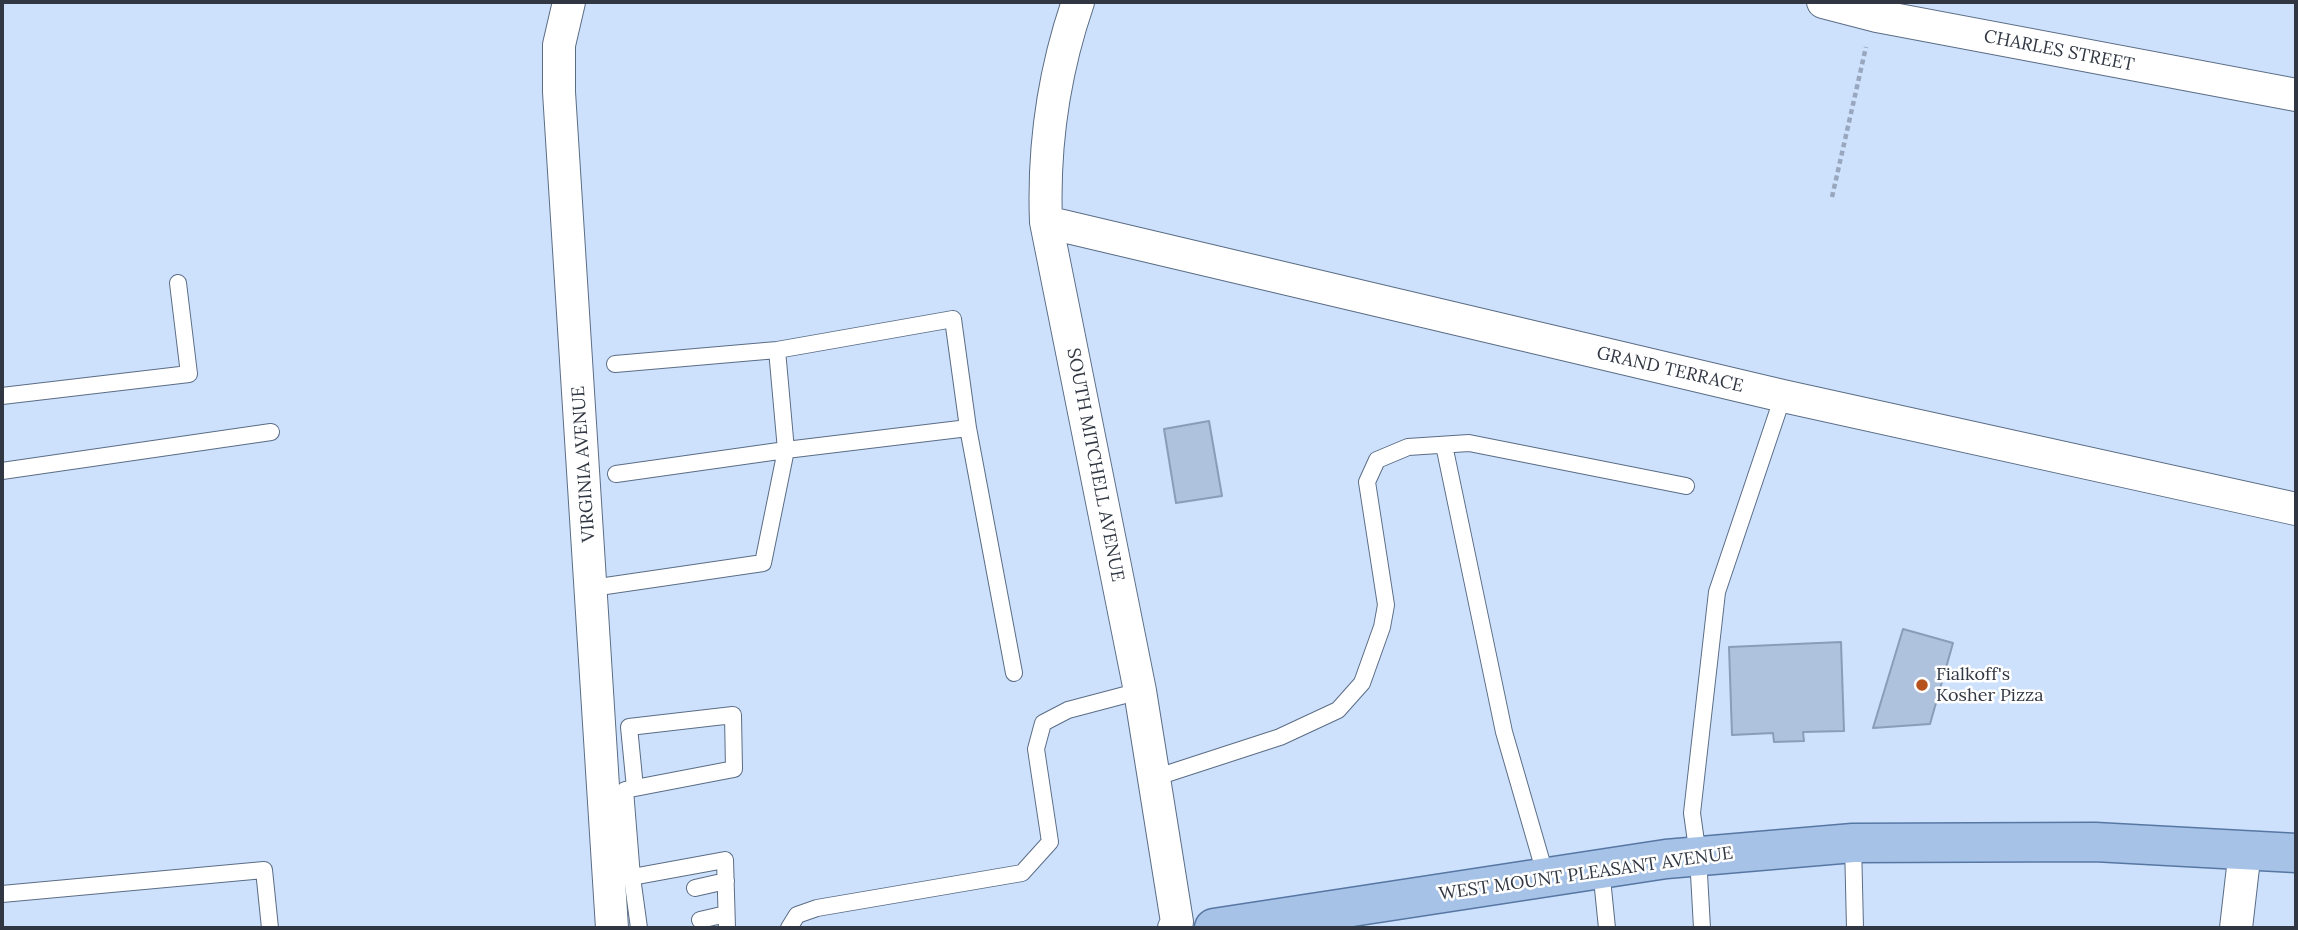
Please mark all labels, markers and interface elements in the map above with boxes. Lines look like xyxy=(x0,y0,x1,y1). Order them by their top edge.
street label: CHARLES STREET xyxy=(1982,26,2136,76)
street label: GRAND TERRACE xyxy=(1594,343,1746,397)
street label: SOUTH MITCHELL AVENUE xyxy=(1062,346,1128,584)
street label: VIRGINIA AVENUE xyxy=(568,385,600,543)
place label: Fialkoff's Kosher Pizza xyxy=(1936,664,2044,706)
marker: Fialkoff's Kosher Pizza xyxy=(1914,677,1930,693)
street label: WEST MOUNT PLEASANT AVENUE xyxy=(1438,843,1734,905)

